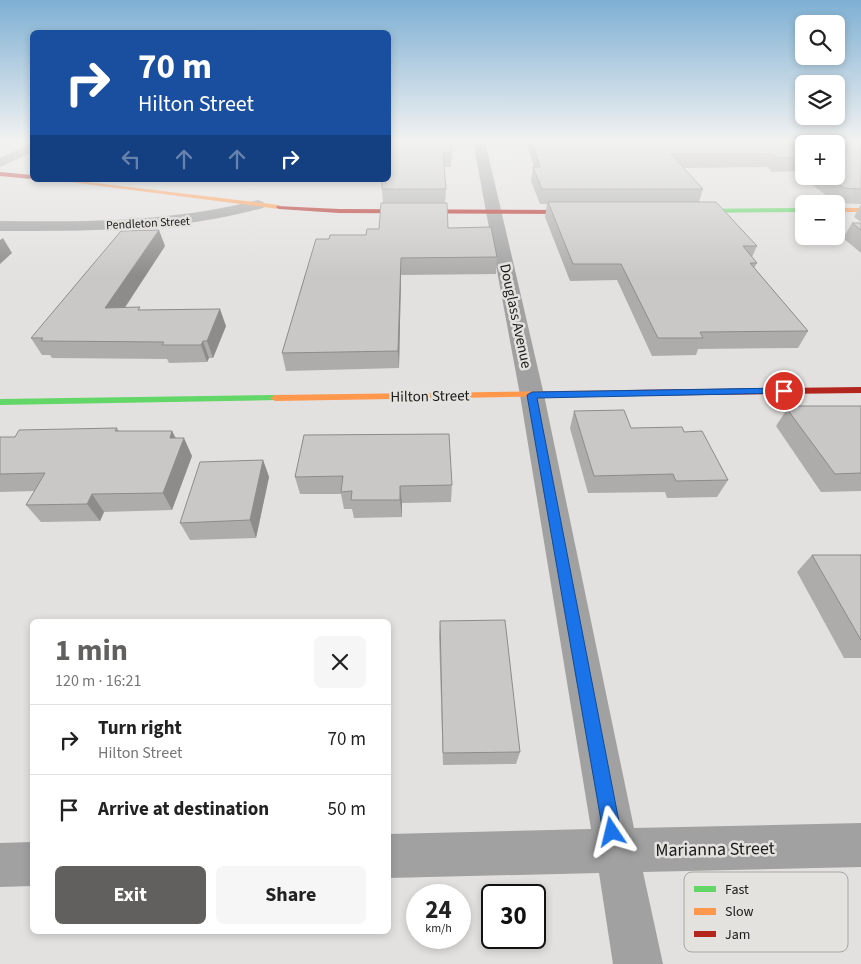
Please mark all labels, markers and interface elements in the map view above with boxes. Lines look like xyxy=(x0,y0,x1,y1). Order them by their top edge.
map controls xyxy=(795,15,845,245)
button: search xyxy=(795,15,845,65)
text: 70 m xyxy=(138,42,212,92)
icon: right xyxy=(55,50,120,115)
button: layers xyxy=(795,75,845,125)
text: Hilton Street xyxy=(138,88,254,120)
button: + xyxy=(795,135,845,185)
icon: left xyxy=(117,145,145,173)
icon: ahead xyxy=(170,145,198,173)
icon: ahead xyxy=(223,145,251,173)
icon: right xyxy=(276,145,304,173)
button: − xyxy=(795,195,845,245)
street label: Pendleton Street xyxy=(106,213,190,234)
street label: Douglass Avenue xyxy=(494,262,537,370)
pin xyxy=(763,370,805,412)
icon: arrive xyxy=(770,377,798,405)
street label: Hilton Street xyxy=(390,385,470,408)
text: 1 min xyxy=(55,629,128,672)
button: close xyxy=(314,636,366,688)
text: 120 m · 16:21 xyxy=(55,670,142,692)
text: Turn right xyxy=(98,715,182,742)
icon: right xyxy=(55,726,83,754)
text: 70 m xyxy=(328,726,366,753)
text: Hilton Street xyxy=(98,742,182,764)
icon: arrive xyxy=(55,796,83,824)
text: Arrive at destination xyxy=(98,796,269,823)
text: 50 m xyxy=(328,796,366,823)
position arrow xyxy=(585,805,637,857)
street label: Marianna Street xyxy=(655,836,775,863)
button: Exit xyxy=(55,866,206,924)
button: Share xyxy=(216,866,366,924)
legend xyxy=(684,872,848,952)
text: Fast xyxy=(725,880,749,900)
speed limit sign: 30 xyxy=(481,884,546,949)
text: 24 xyxy=(425,892,452,928)
text: Slow xyxy=(725,902,754,922)
text: km/h xyxy=(425,920,452,937)
text: Jam xyxy=(725,925,750,945)

